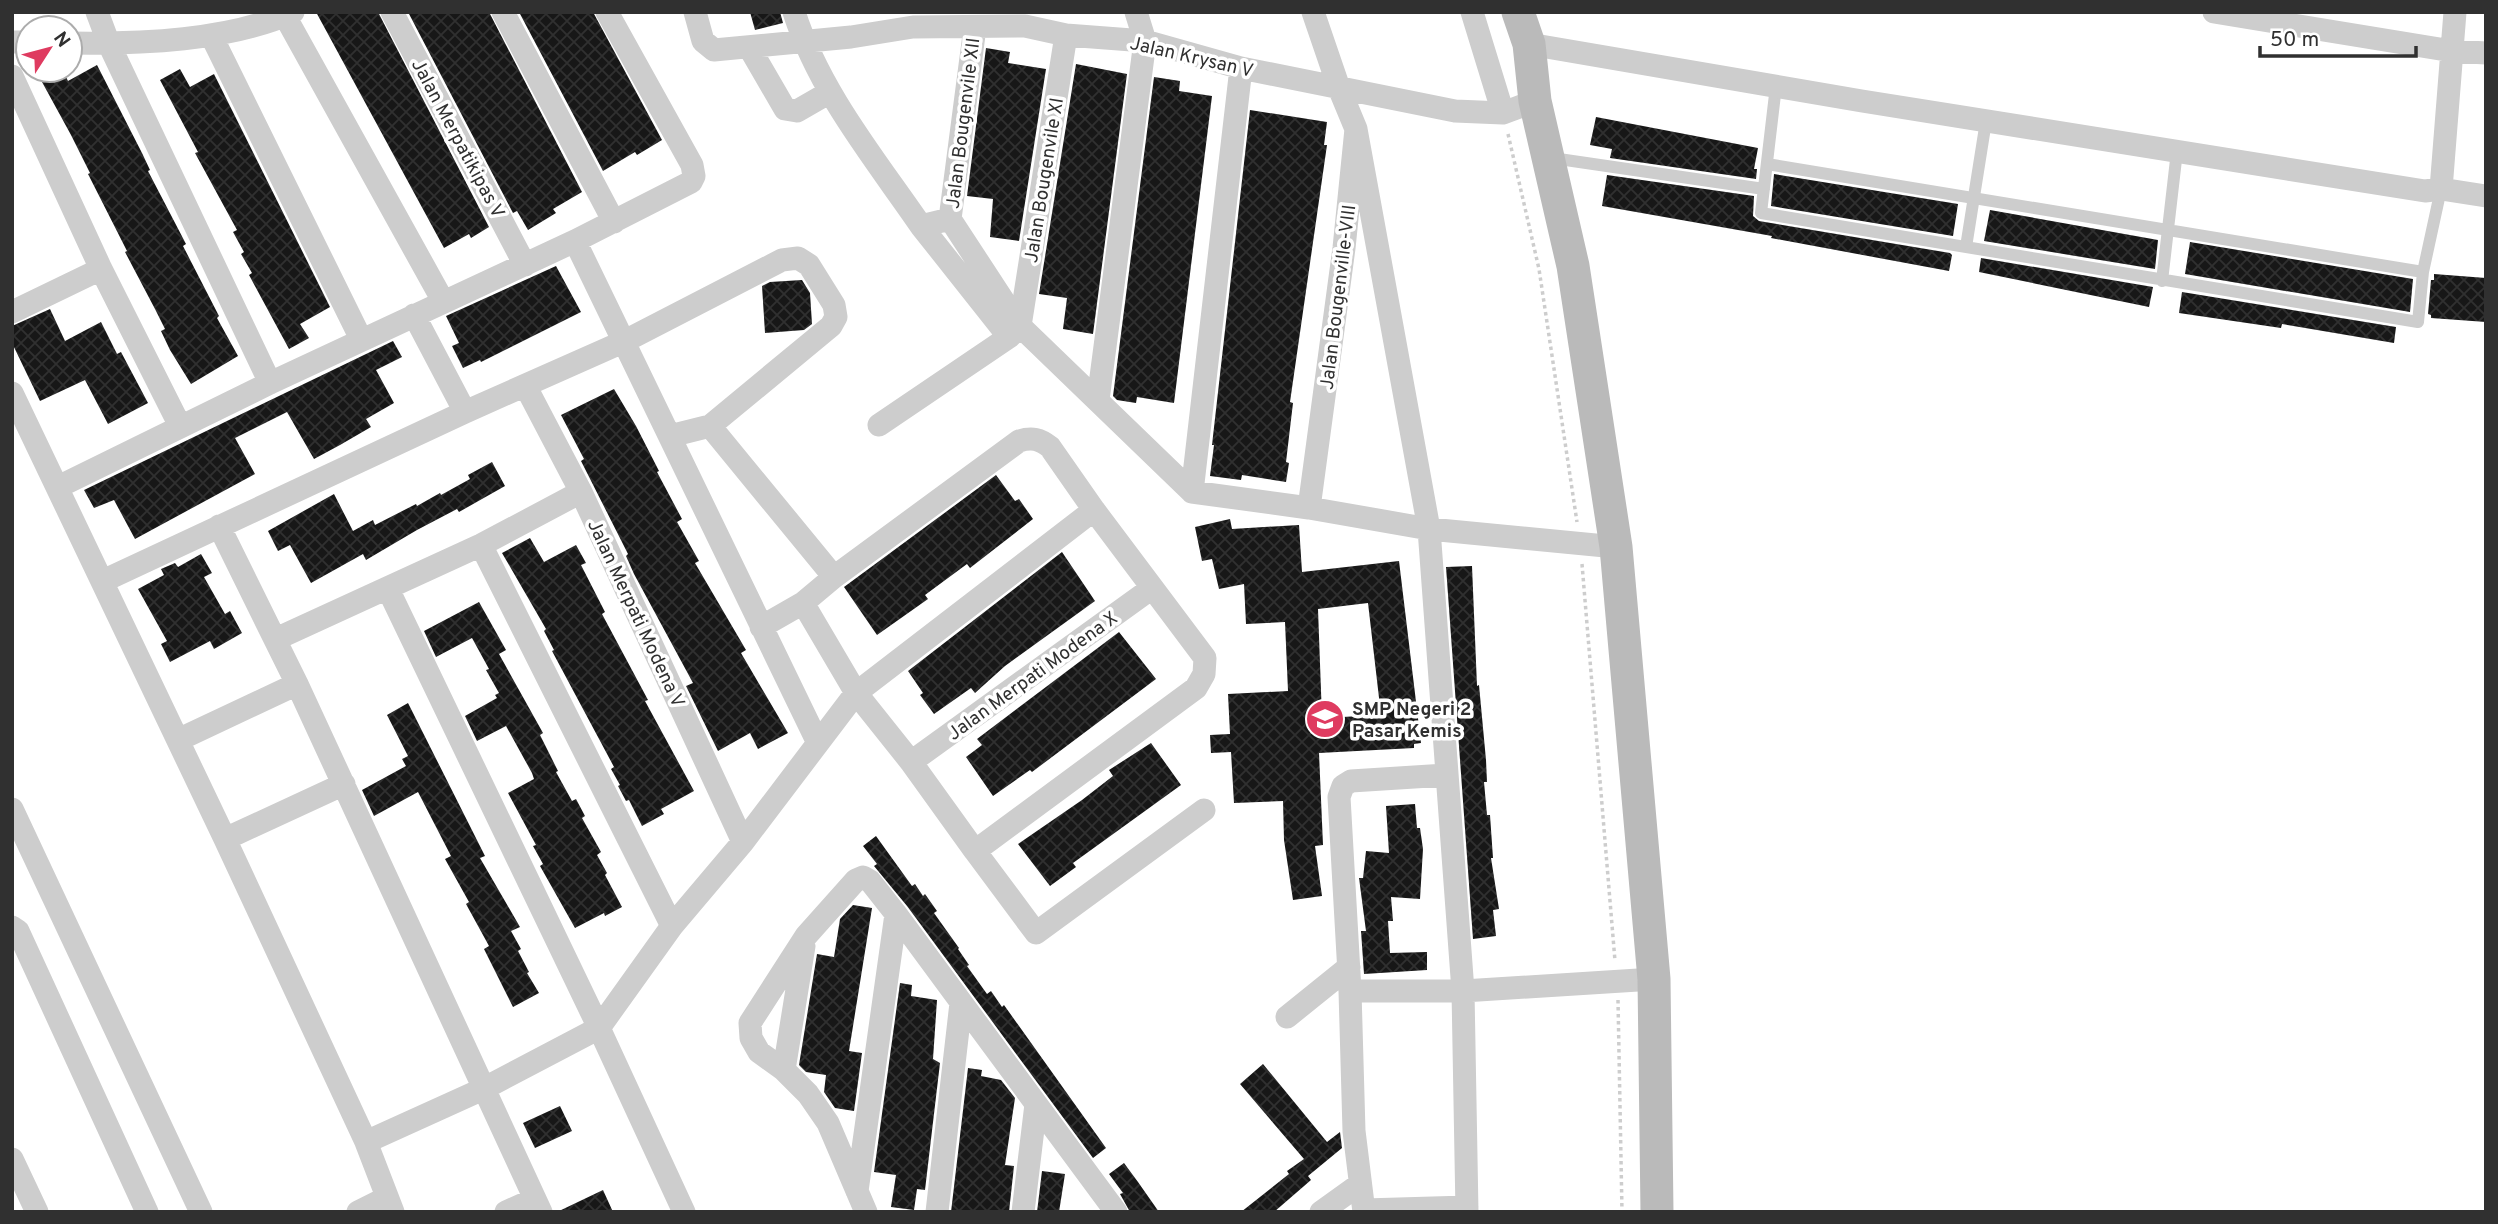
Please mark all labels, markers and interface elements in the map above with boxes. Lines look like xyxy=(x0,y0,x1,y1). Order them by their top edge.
north arrow xyxy=(14,14,84,84)
scale bar xyxy=(2260,14,2416,58)
text: 50 m xyxy=(2270,27,2319,54)
text: N xyxy=(47,28,75,53)
street label: Jalan Krysan V xyxy=(1127,32,1256,84)
street label: Jalan Bougenvile XII xyxy=(942,36,986,210)
street label: Jalan Merpatikipas V xyxy=(405,55,509,223)
street label: Jalan Bougenvile XI xyxy=(1020,96,1070,265)
street label: Jalan Bougenville-VIII xyxy=(1316,203,1362,391)
street label: Jalan Merpati Modena V xyxy=(581,516,689,712)
street label: Jalan Merpati Modena X xyxy=(943,607,1123,746)
school or university icon: SMP Negeri 2 Pasar Kemis xyxy=(1304,698,1346,740)
place label: SMP Negeri 2 Pasar Kemis xyxy=(1352,698,1471,744)

